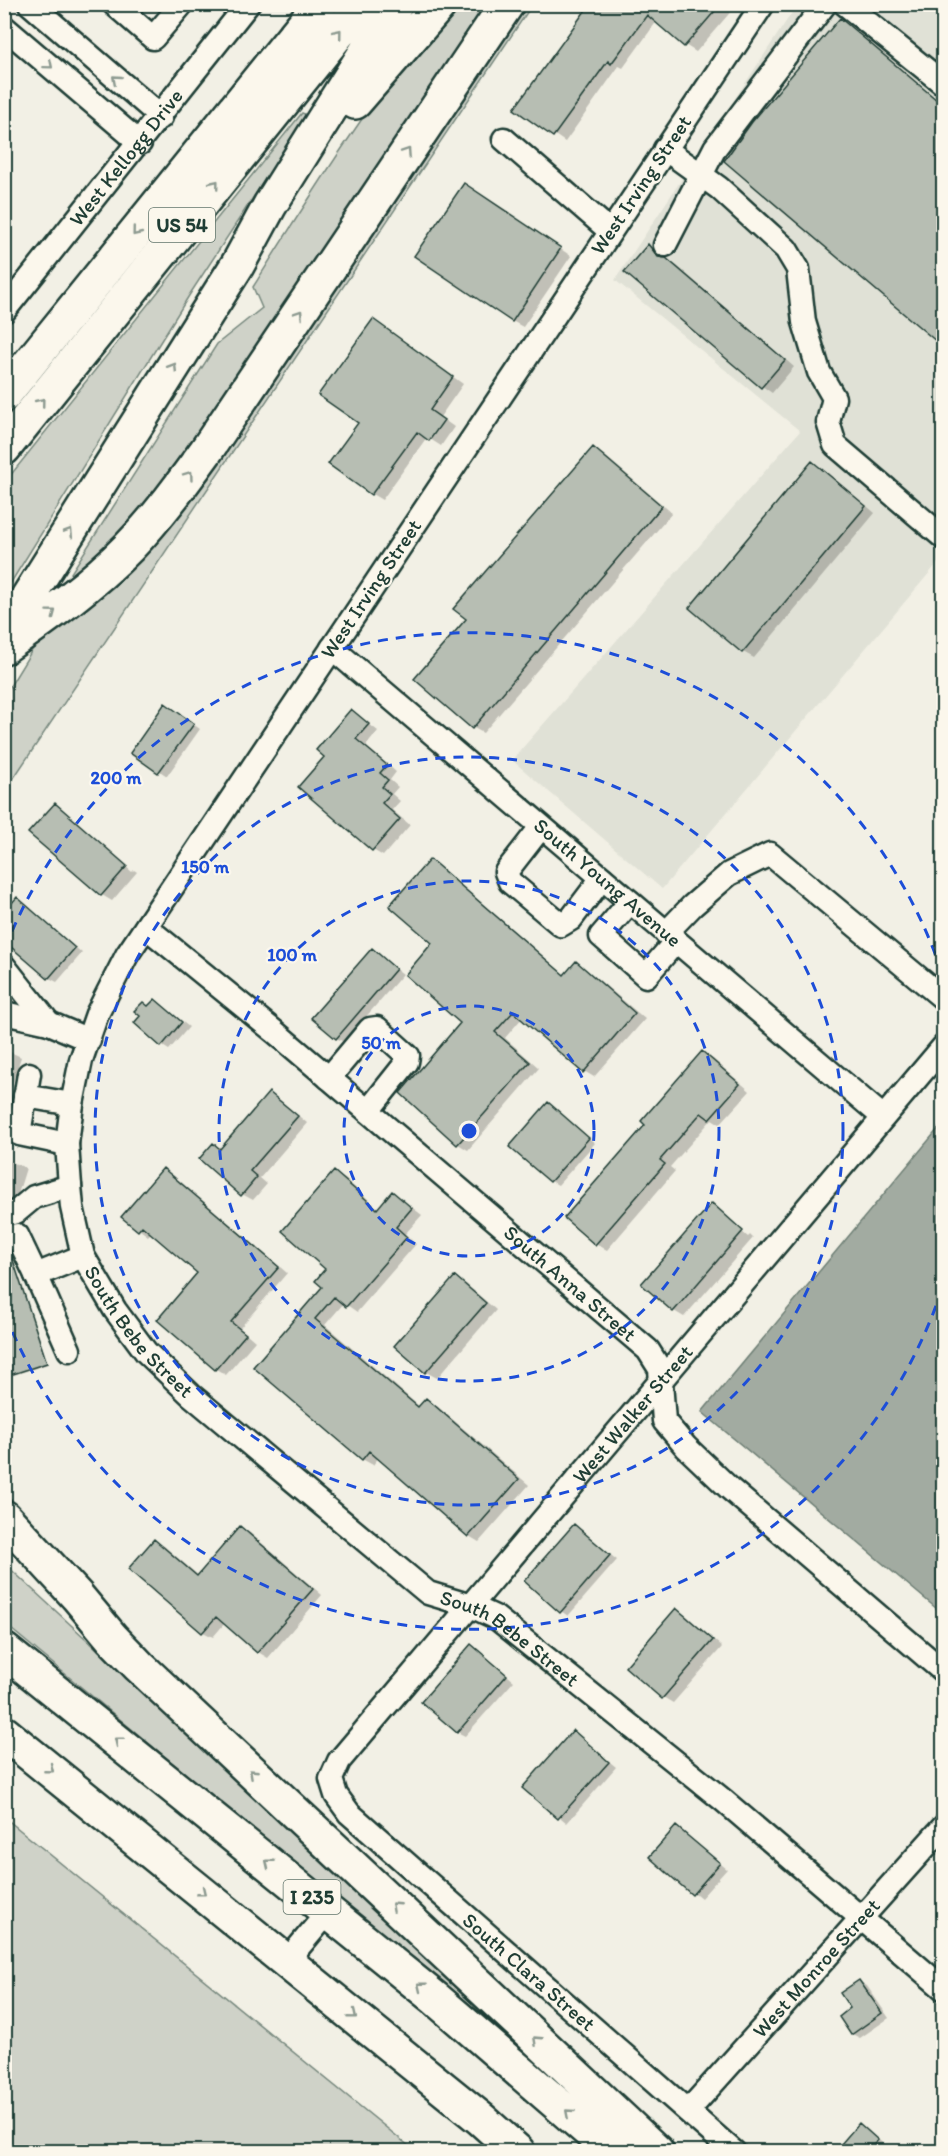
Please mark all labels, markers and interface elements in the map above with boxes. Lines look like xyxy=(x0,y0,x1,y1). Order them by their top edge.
one-way arrow xyxy=(331,29,342,40)
one-way arrow xyxy=(42,58,53,69)
one-way arrow xyxy=(112,75,123,86)
street label: West Kellogg Drive xyxy=(63,84,188,231)
street label: West Irving Street xyxy=(585,110,696,259)
one-way arrow xyxy=(400,148,412,158)
one-way arrow xyxy=(208,180,219,191)
road number: US 54 xyxy=(149,208,215,242)
one-way arrow xyxy=(133,225,144,236)
one-way arrow xyxy=(291,309,302,320)
one-way arrow xyxy=(166,363,178,373)
one-way arrow xyxy=(33,398,44,409)
one-way arrow xyxy=(182,471,193,482)
street label: West Irving Street xyxy=(315,514,426,663)
one-way arrow xyxy=(62,528,74,538)
one-way arrow xyxy=(46,609,57,620)
text: 200 m xyxy=(91,767,142,789)
street label: South Young Avenue xyxy=(529,812,687,952)
text: 150 m xyxy=(181,856,230,878)
text: 100 m xyxy=(267,944,318,966)
text: 50 m xyxy=(361,1032,402,1054)
centre of rings xyxy=(459,1121,479,1141)
street label: South Anna Street xyxy=(499,1220,642,1347)
street label: South Bebe Street xyxy=(79,1261,199,1403)
street label: West Walker Street xyxy=(567,1340,698,1488)
street label: South Bebe Street xyxy=(437,1584,584,1692)
one-way arrow xyxy=(113,1737,124,1748)
one-way arrow xyxy=(43,1762,54,1773)
one-way arrow xyxy=(249,1769,260,1780)
one-way arrow xyxy=(265,1859,276,1870)
road number: I 235 xyxy=(284,1880,340,1914)
one-way arrow xyxy=(195,1885,206,1896)
street label: West Monroe Street xyxy=(747,1893,885,2043)
one-way arrow xyxy=(392,1902,402,1913)
street label: South Clara Street xyxy=(458,1907,601,2036)
one-way arrow xyxy=(417,1982,428,1993)
one-way arrow xyxy=(346,2008,357,2019)
one-way arrow xyxy=(534,2036,545,2047)
one-way arrow xyxy=(565,2109,575,2120)

